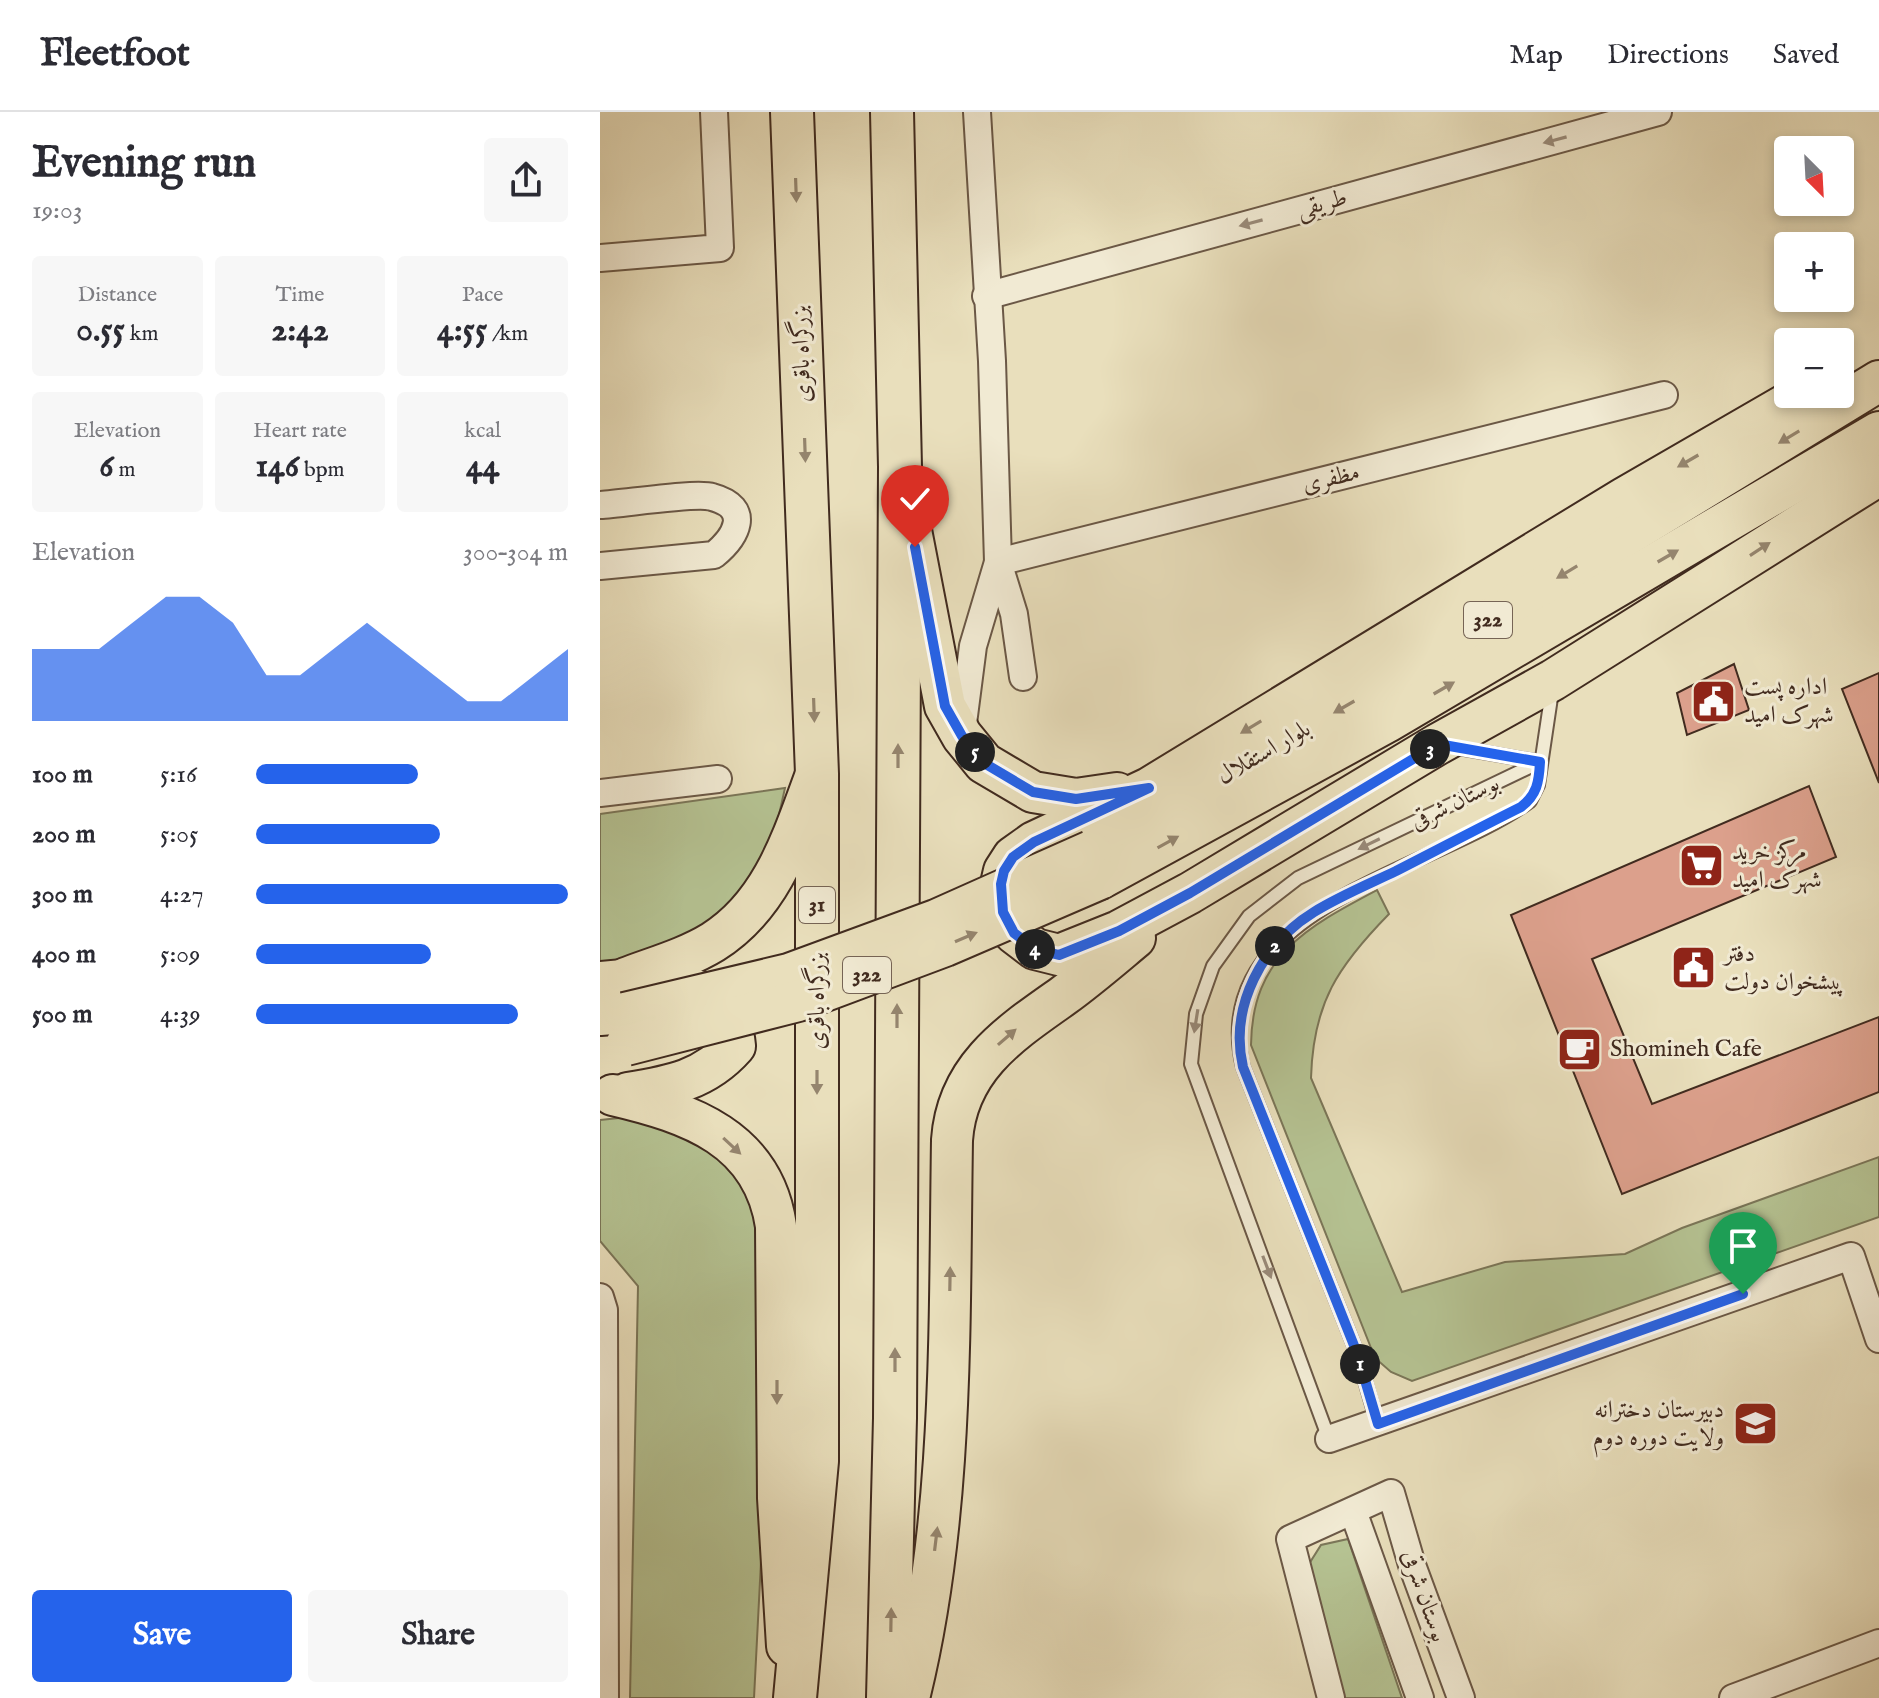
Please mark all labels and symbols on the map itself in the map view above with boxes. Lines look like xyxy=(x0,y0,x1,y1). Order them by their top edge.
one-way arrow xyxy=(1543,134,1567,147)
north arrow xyxy=(1774,136,1854,216)
one-way arrow xyxy=(789,178,802,203)
street label: طریقی xyxy=(1293,182,1351,226)
one-way arrow xyxy=(1238,218,1263,230)
street label: بزرگراه باقری xyxy=(783,305,819,403)
one-way arrow xyxy=(1778,429,1799,444)
one-way arrow xyxy=(799,438,812,463)
one-way arrow xyxy=(1677,454,1699,468)
street label: مظفری xyxy=(1299,457,1363,501)
pin xyxy=(881,465,949,547)
one-way arrow xyxy=(1749,542,1771,556)
one-way arrow xyxy=(1657,549,1679,563)
one-way arrow xyxy=(1556,565,1578,579)
road number: 322 xyxy=(1464,602,1512,638)
place label: اداره پست شهرک امید xyxy=(1744,672,1834,731)
public building icon: اداره پست شهرک امید xyxy=(1689,677,1737,725)
one-way arrow xyxy=(1433,681,1455,695)
one-way arrow xyxy=(808,698,821,723)
one-way arrow xyxy=(1333,700,1355,714)
street label: بلوار استقلال xyxy=(1212,714,1316,792)
one-way arrow xyxy=(1240,719,1262,733)
pin: 3 xyxy=(1410,729,1450,769)
pin: 5 xyxy=(955,732,995,772)
one-way arrow xyxy=(892,743,904,768)
street label: بوستان شرقی xyxy=(1405,768,1505,838)
one-way arrow xyxy=(1157,835,1180,849)
one-way arrow xyxy=(1357,837,1381,851)
place label: مرکز خرید شهرک امید xyxy=(1732,837,1822,896)
supermarket icon: مرکز خرید شهرک امید xyxy=(1677,842,1725,890)
road number: 31 xyxy=(799,887,835,923)
pin: 2 xyxy=(1255,926,1295,966)
pin: 4 xyxy=(1015,929,1055,969)
one-way arrow xyxy=(955,930,978,943)
place label: دفتر پیشخوان دولت xyxy=(1721,939,1844,998)
public building icon: دفتر پیشخوان دولت xyxy=(1669,944,1717,992)
street label: بزرگراه باقری xyxy=(800,952,833,1050)
road number: 322 xyxy=(843,957,891,993)
one-way arrow xyxy=(891,1003,903,1028)
one-way arrow xyxy=(1189,1009,1202,1034)
cafe icon: Shomineh Cafe xyxy=(1555,1025,1603,1073)
one-way arrow xyxy=(996,1029,1016,1046)
place label: Shomineh Cafe xyxy=(1610,1034,1762,1065)
one-way arrow xyxy=(811,1070,823,1095)
one-way arrow xyxy=(723,1136,742,1154)
pin xyxy=(1709,1212,1777,1294)
one-way arrow xyxy=(1261,1255,1273,1279)
one-way arrow xyxy=(943,1266,956,1291)
pin: 1 xyxy=(1340,1344,1380,1384)
one-way arrow xyxy=(889,1347,901,1372)
one-way arrow xyxy=(771,1380,783,1405)
place label: دبیرستان دخترانه ولایت دوره دوم xyxy=(1593,1395,1724,1458)
school or university icon: دبیرستان دخترانه ولایت دوره دوم xyxy=(1731,1400,1779,1448)
one-way arrow xyxy=(930,1526,943,1551)
street label: بوستان شرقی xyxy=(1394,1546,1454,1646)
one-way arrow xyxy=(884,1607,897,1632)

